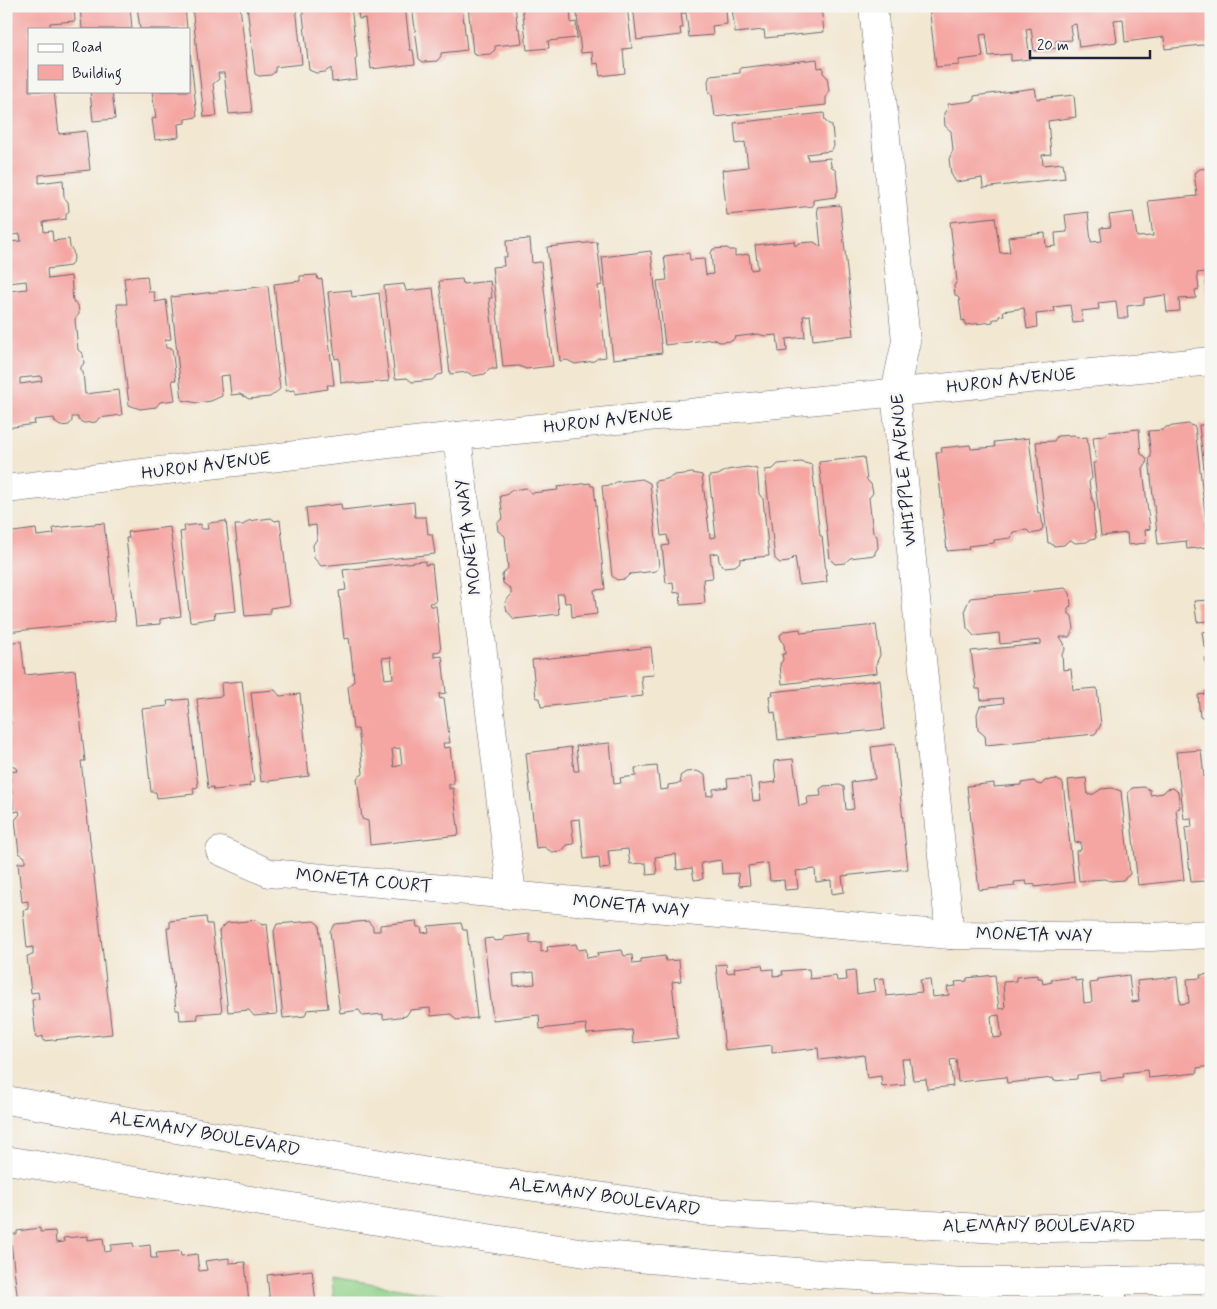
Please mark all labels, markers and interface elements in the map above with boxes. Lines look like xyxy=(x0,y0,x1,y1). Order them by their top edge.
legend xyxy=(28,28,190,92)
scale bar xyxy=(1030,28,1150,60)
text: 20 m xyxy=(1037,36,1069,56)
text: Road xyxy=(72,38,102,58)
text: Building xyxy=(72,64,122,85)
street label: HURON AVENUE xyxy=(945,362,1077,400)
street label: WHIPPLE AVENUE xyxy=(885,393,923,547)
street label: HURON AVENUE xyxy=(542,402,674,440)
street label: HURON AVENUE xyxy=(140,446,272,486)
street label: MONETA WAY xyxy=(450,478,488,596)
street label: MONETA COURT xyxy=(295,863,433,899)
street label: MONETA WAY xyxy=(572,889,690,923)
street label: MONETA WAY xyxy=(976,922,1092,948)
street label: ALEMANY BOULEVARD xyxy=(108,1105,302,1163)
street label: ALEMANY BOULEVARD xyxy=(508,1172,702,1222)
street label: ALEMANY BOULEVARD xyxy=(943,1214,1135,1238)

